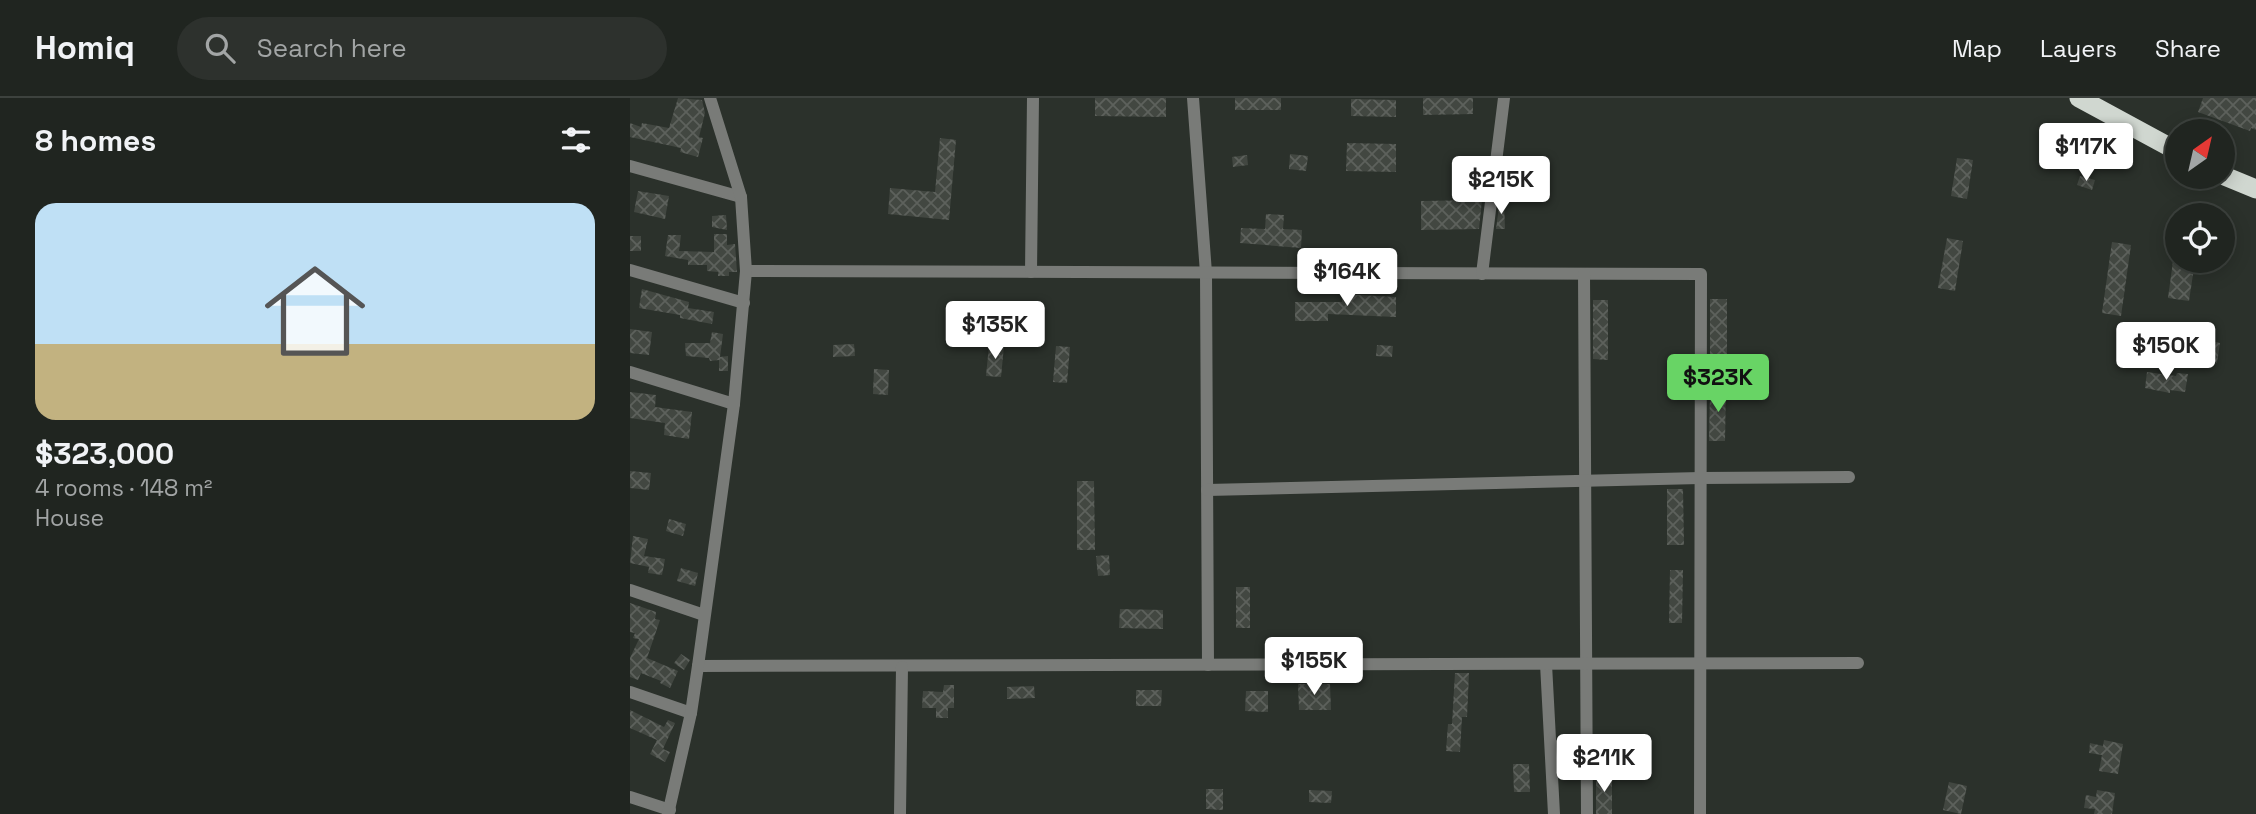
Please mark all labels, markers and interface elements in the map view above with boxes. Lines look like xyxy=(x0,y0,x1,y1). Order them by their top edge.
search box xyxy=(177,17,667,80)
text: Homiq xyxy=(35,27,135,69)
icon: search xyxy=(201,29,239,67)
text: Search here xyxy=(257,31,407,65)
text: Map xyxy=(1952,33,2002,64)
text: Layers xyxy=(2040,33,2117,64)
text: Share xyxy=(2155,33,2221,64)
north arrow xyxy=(2165,119,2235,189)
map controls xyxy=(2165,119,2235,273)
text: 8 homes xyxy=(35,121,156,160)
icon: filters xyxy=(557,121,595,159)
pin: $117K xyxy=(2037,123,2135,183)
text: $117K xyxy=(2055,131,2117,161)
pin: $215K xyxy=(1452,156,1550,216)
text: $215K xyxy=(1468,164,1534,194)
button: locate xyxy=(2165,203,2235,273)
icon: home xyxy=(252,248,378,374)
pin: $164K xyxy=(1298,248,1396,308)
text: $164K xyxy=(1313,256,1381,286)
pin: $135K xyxy=(946,302,1044,361)
text: $135K xyxy=(962,309,1028,339)
pin: $150K xyxy=(2117,322,2215,382)
text: $150K xyxy=(2132,330,2200,360)
pin: $323K xyxy=(1669,354,1767,414)
text: $323K xyxy=(1683,362,1753,392)
text: $323,000 xyxy=(35,434,174,473)
text: 4 rooms · 148 m² xyxy=(35,473,212,503)
text: House xyxy=(35,503,104,533)
pin: $155K xyxy=(1265,638,1363,697)
text: $155K xyxy=(1281,645,1347,675)
pin: $211K xyxy=(1555,734,1653,794)
text: $211K xyxy=(1573,742,1635,772)

